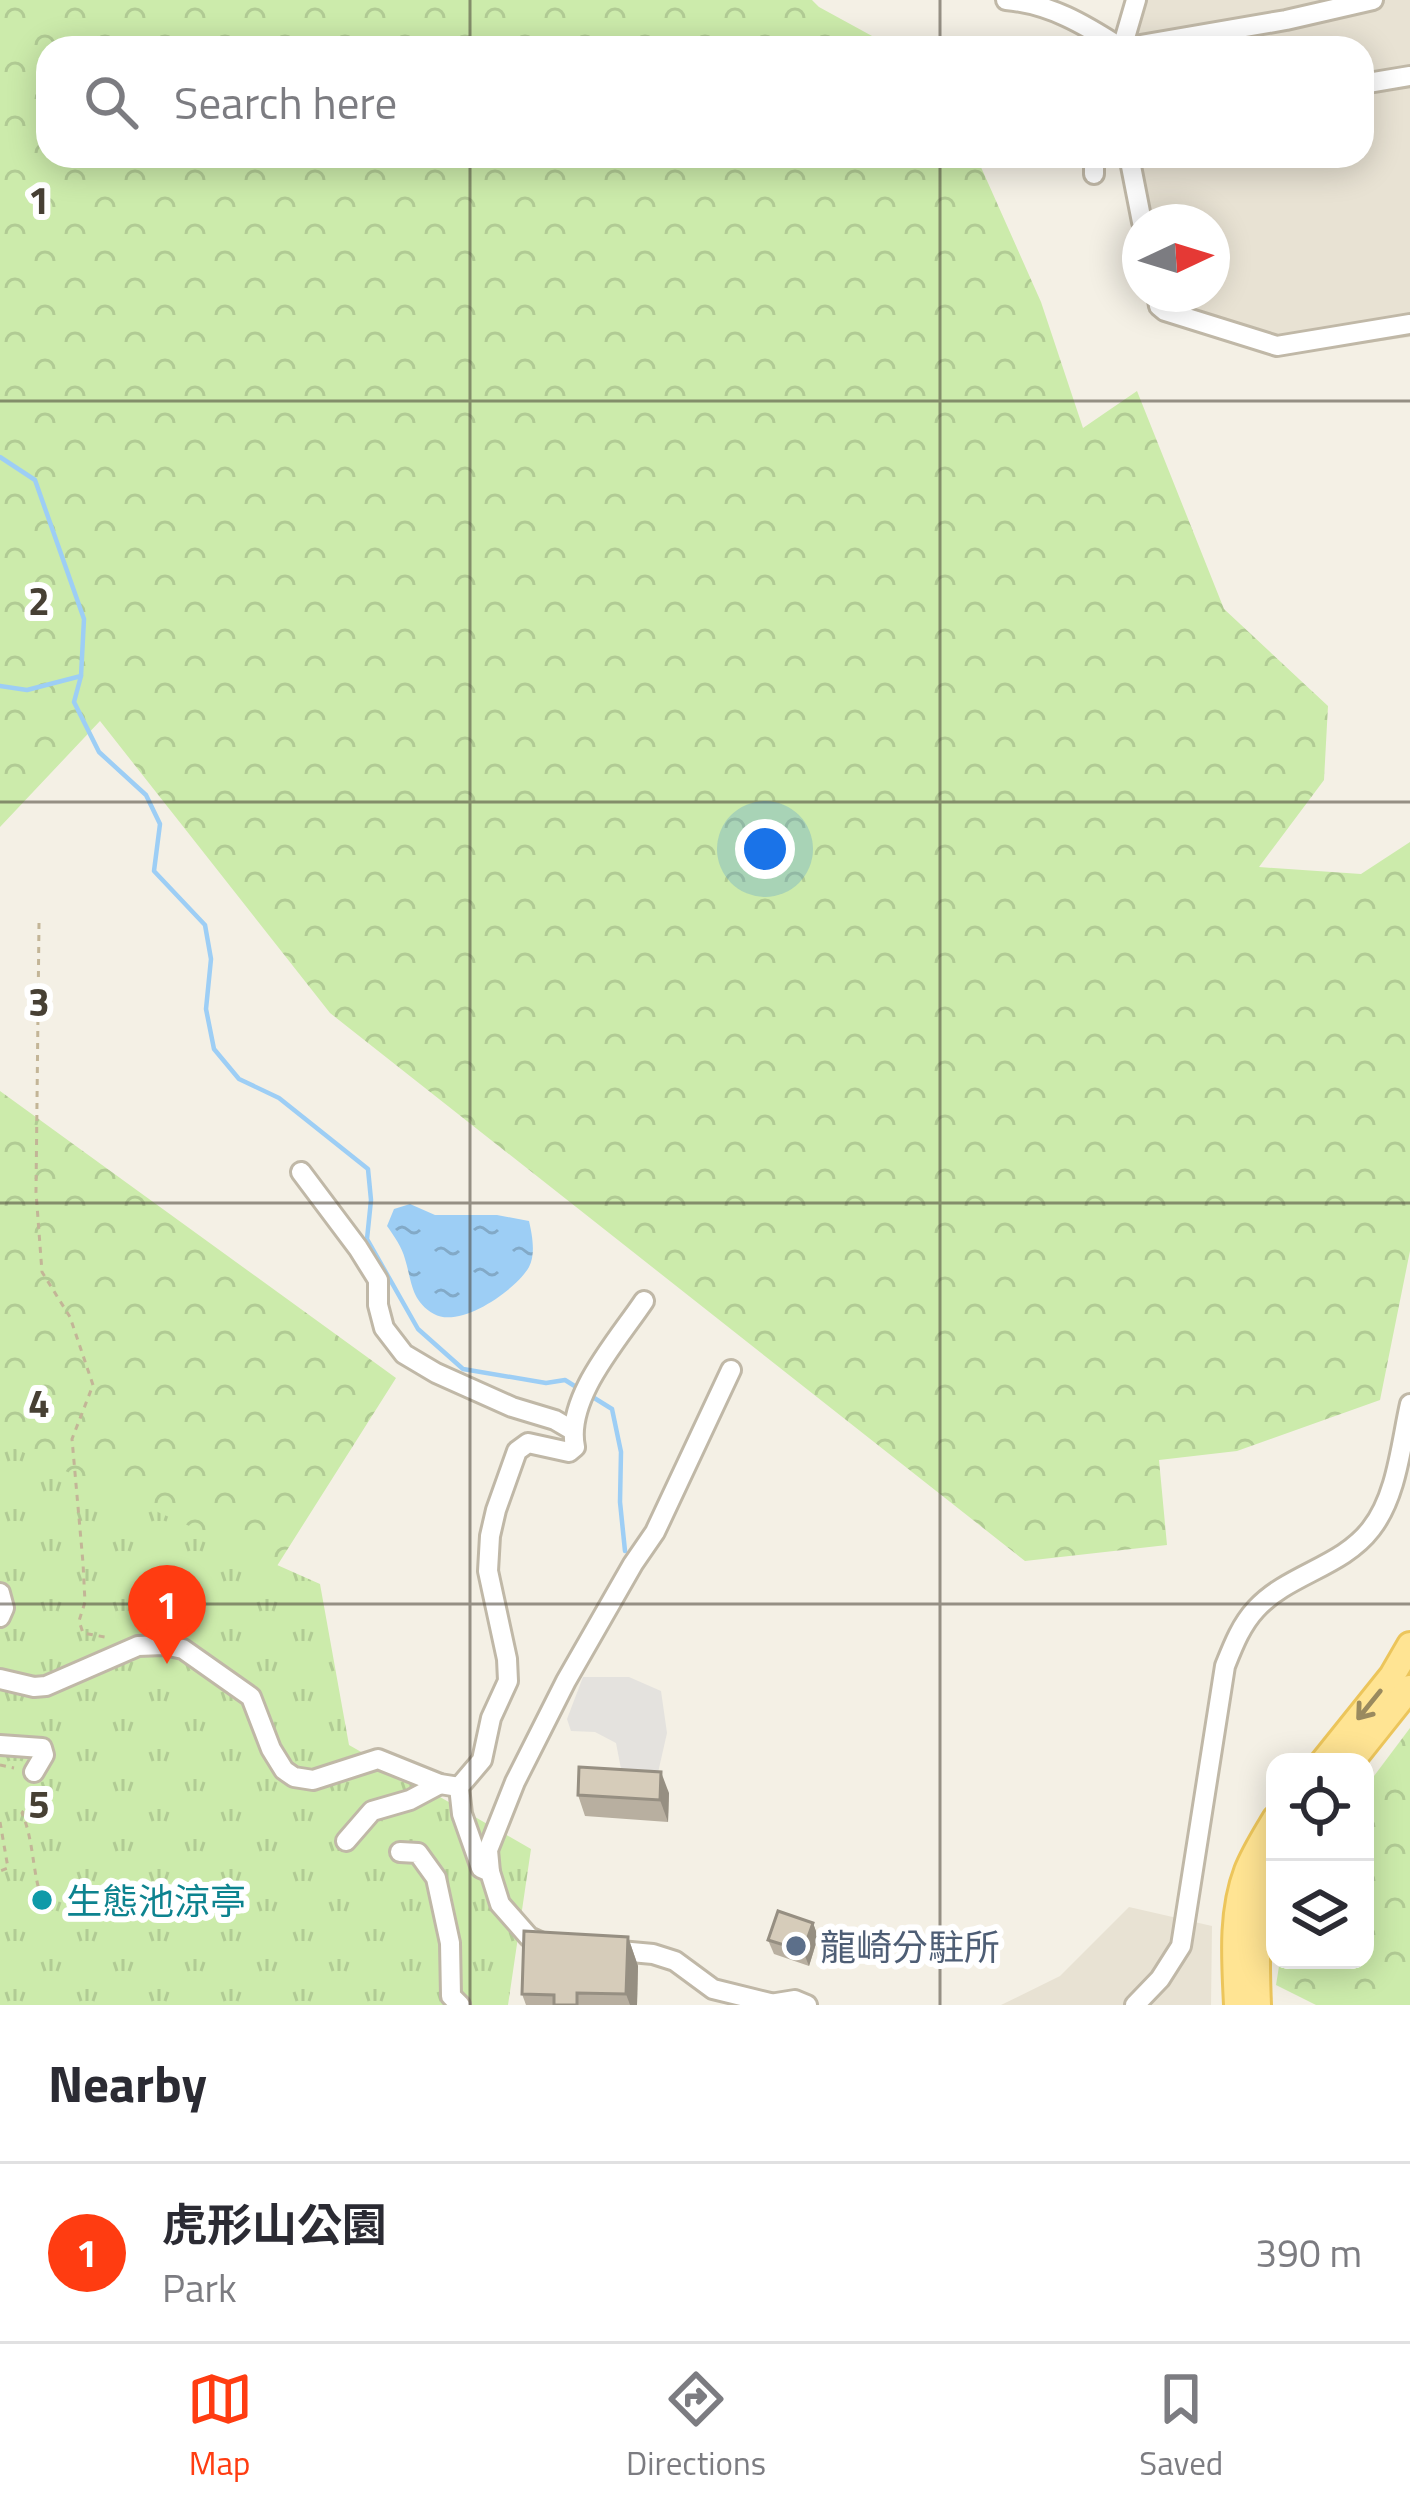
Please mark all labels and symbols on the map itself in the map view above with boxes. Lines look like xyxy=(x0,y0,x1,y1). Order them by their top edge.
text: 1 xyxy=(28,170,50,229)
north arrow xyxy=(1122,204,1230,312)
text: 2 xyxy=(28,571,50,630)
your location xyxy=(735,819,795,879)
text: 3 xyxy=(28,972,50,1031)
text: 4 xyxy=(28,1373,50,1432)
pin: 1 xyxy=(128,1565,206,1664)
one-way arrow xyxy=(1356,1689,1383,1720)
text: 5 xyxy=(28,1774,50,1833)
place label: 生態池涼亭 xyxy=(66,1873,246,1928)
marker: 生態池涼亭 xyxy=(29,1887,55,1913)
place label: 龍崎分駐所 xyxy=(820,1919,1000,1974)
marker: 龍崎分駐所 xyxy=(783,1933,809,1959)

